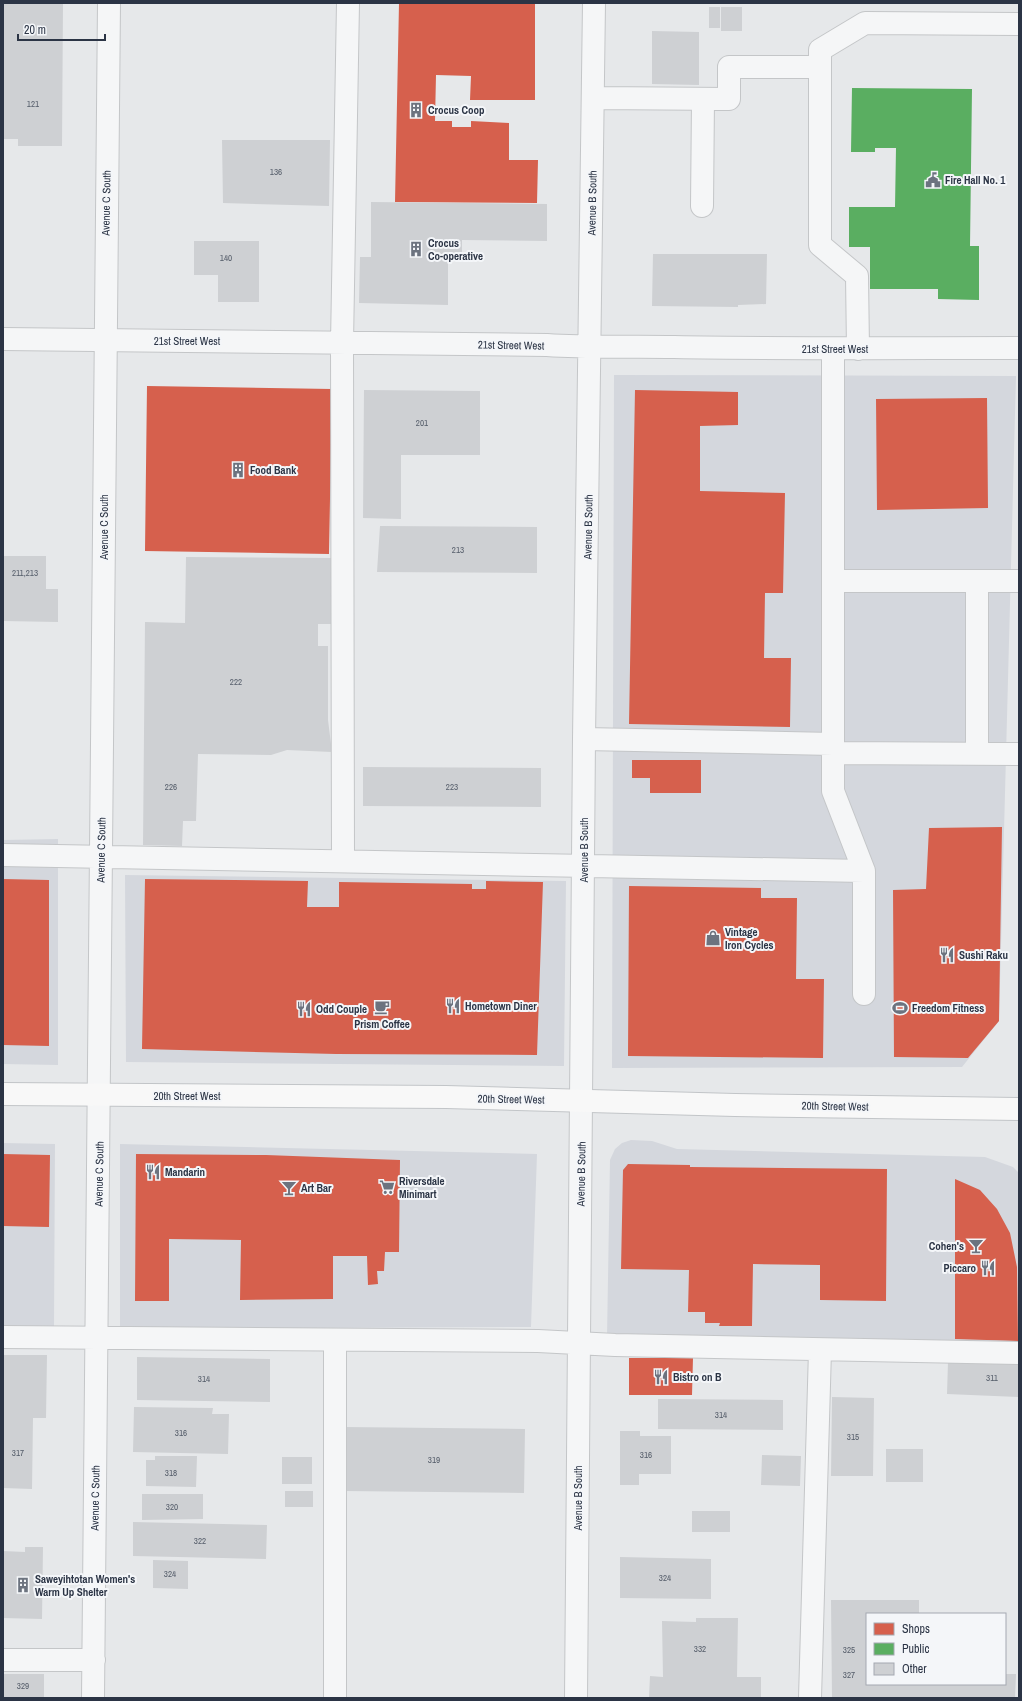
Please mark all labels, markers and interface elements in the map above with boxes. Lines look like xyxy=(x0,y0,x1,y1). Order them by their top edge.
scale bar xyxy=(18,16,105,42)
text: 20 m xyxy=(24,22,46,38)
house number: 121 xyxy=(27,98,39,110)
building icon: Crocus Coop xyxy=(407,101,425,119)
place label: Crocus Coop xyxy=(428,103,485,117)
house number: 136 xyxy=(270,166,282,178)
street label: Avenue C South xyxy=(98,170,114,237)
street label: Avenue B South xyxy=(584,170,600,237)
public building icon: Fire Hall No. 1 xyxy=(924,171,942,189)
place label: Fire Hall No. 1 xyxy=(945,173,1005,187)
place label: Crocus Co-operative xyxy=(428,236,483,263)
building icon: Crocus Co-operative xyxy=(407,240,425,258)
house number: 140 xyxy=(220,252,232,264)
street label: 21st Street West xyxy=(154,334,221,348)
street label: 21st Street West xyxy=(478,337,545,353)
street label: 21st Street West xyxy=(802,342,869,356)
house number: 201 xyxy=(416,417,428,429)
building icon: Food Bank xyxy=(229,461,247,479)
place label: Food Bank xyxy=(250,463,297,477)
street label: Avenue C South xyxy=(97,494,111,561)
street label: Avenue B South xyxy=(580,494,596,561)
house number: 213 xyxy=(452,544,464,556)
house number: 211,213 xyxy=(12,567,38,579)
house number: 222 xyxy=(230,676,242,688)
house number: 226 xyxy=(165,781,177,793)
house number: 223 xyxy=(446,781,458,793)
street label: Avenue C South xyxy=(93,817,109,884)
street label: Avenue B South xyxy=(577,817,591,884)
place label: Vintage Iron Cycles xyxy=(725,925,774,952)
shop icon: Vintage Iron Cycles xyxy=(704,929,722,947)
restaurant icon: Sushi Raku xyxy=(938,946,956,964)
place label: Sushi Raku xyxy=(959,948,1008,962)
restaurant icon: Hometown Diner xyxy=(444,997,462,1015)
cafe icon: Prism Coffee xyxy=(373,998,391,1016)
place label: Hometown Diner xyxy=(465,999,537,1013)
sports icon: Freedom Fitness xyxy=(891,999,909,1017)
restaurant icon: Odd Couple xyxy=(295,1000,313,1018)
place label: Freedom Fitness xyxy=(912,1001,984,1015)
place label: Odd Couple xyxy=(316,1002,367,1016)
place label: Prism Coffee xyxy=(354,1017,410,1031)
street label: 20th Street West xyxy=(153,1089,221,1103)
street label: 20th Street West xyxy=(477,1091,545,1107)
street label: 20th Street West xyxy=(801,1098,869,1114)
street label: Avenue C South xyxy=(91,1141,107,1208)
street label: Avenue B South xyxy=(573,1141,589,1208)
restaurant icon: Mandarin xyxy=(144,1163,162,1181)
place label: Mandarin xyxy=(165,1165,205,1179)
place label: Riversdale Minimart xyxy=(399,1174,445,1201)
supermarket icon: Riversdale Minimart xyxy=(378,1178,396,1196)
bar icon: Art Bar xyxy=(280,1179,298,1197)
place label: Art Bar xyxy=(301,1181,332,1195)
bar icon: Cohen's xyxy=(967,1237,985,1255)
place label: Cohen's xyxy=(929,1239,964,1253)
restaurant icon: Piccaro xyxy=(979,1259,997,1277)
place label: Piccaro xyxy=(943,1261,976,1275)
restaurant icon: Bistro on B xyxy=(652,1368,670,1386)
place label: Bistro on B xyxy=(673,1370,722,1384)
house number: 311 xyxy=(986,1372,998,1384)
house number: 314 xyxy=(198,1373,210,1385)
house number: 314 xyxy=(715,1409,727,1421)
house number: 316 xyxy=(175,1427,187,1439)
house number: 315 xyxy=(847,1431,859,1443)
house number: 317 xyxy=(12,1447,24,1459)
house number: 316 xyxy=(640,1449,652,1461)
house number: 319 xyxy=(428,1454,440,1466)
street label: Avenue C South xyxy=(87,1465,103,1532)
street label: Avenue B South xyxy=(571,1465,585,1532)
house number: 318 xyxy=(165,1467,177,1479)
house number: 320 xyxy=(166,1501,178,1513)
house number: 322 xyxy=(194,1535,206,1547)
house number: 324 xyxy=(164,1568,176,1580)
place label: Saweyihtotan Women's Warm Up Shelter xyxy=(35,1572,135,1599)
house number: 324 xyxy=(659,1572,671,1584)
building icon: Saweyihtotan Women's Warm Up Shelter xyxy=(14,1576,32,1594)
legend xyxy=(866,1613,1006,1685)
text: Shops xyxy=(902,1621,930,1637)
text: Public xyxy=(902,1641,929,1657)
house number: 332 xyxy=(694,1643,706,1655)
house number: 325 xyxy=(843,1644,855,1656)
text: Other xyxy=(902,1661,927,1677)
house number: 327 xyxy=(843,1669,855,1681)
house number: 329 xyxy=(17,1680,29,1692)

